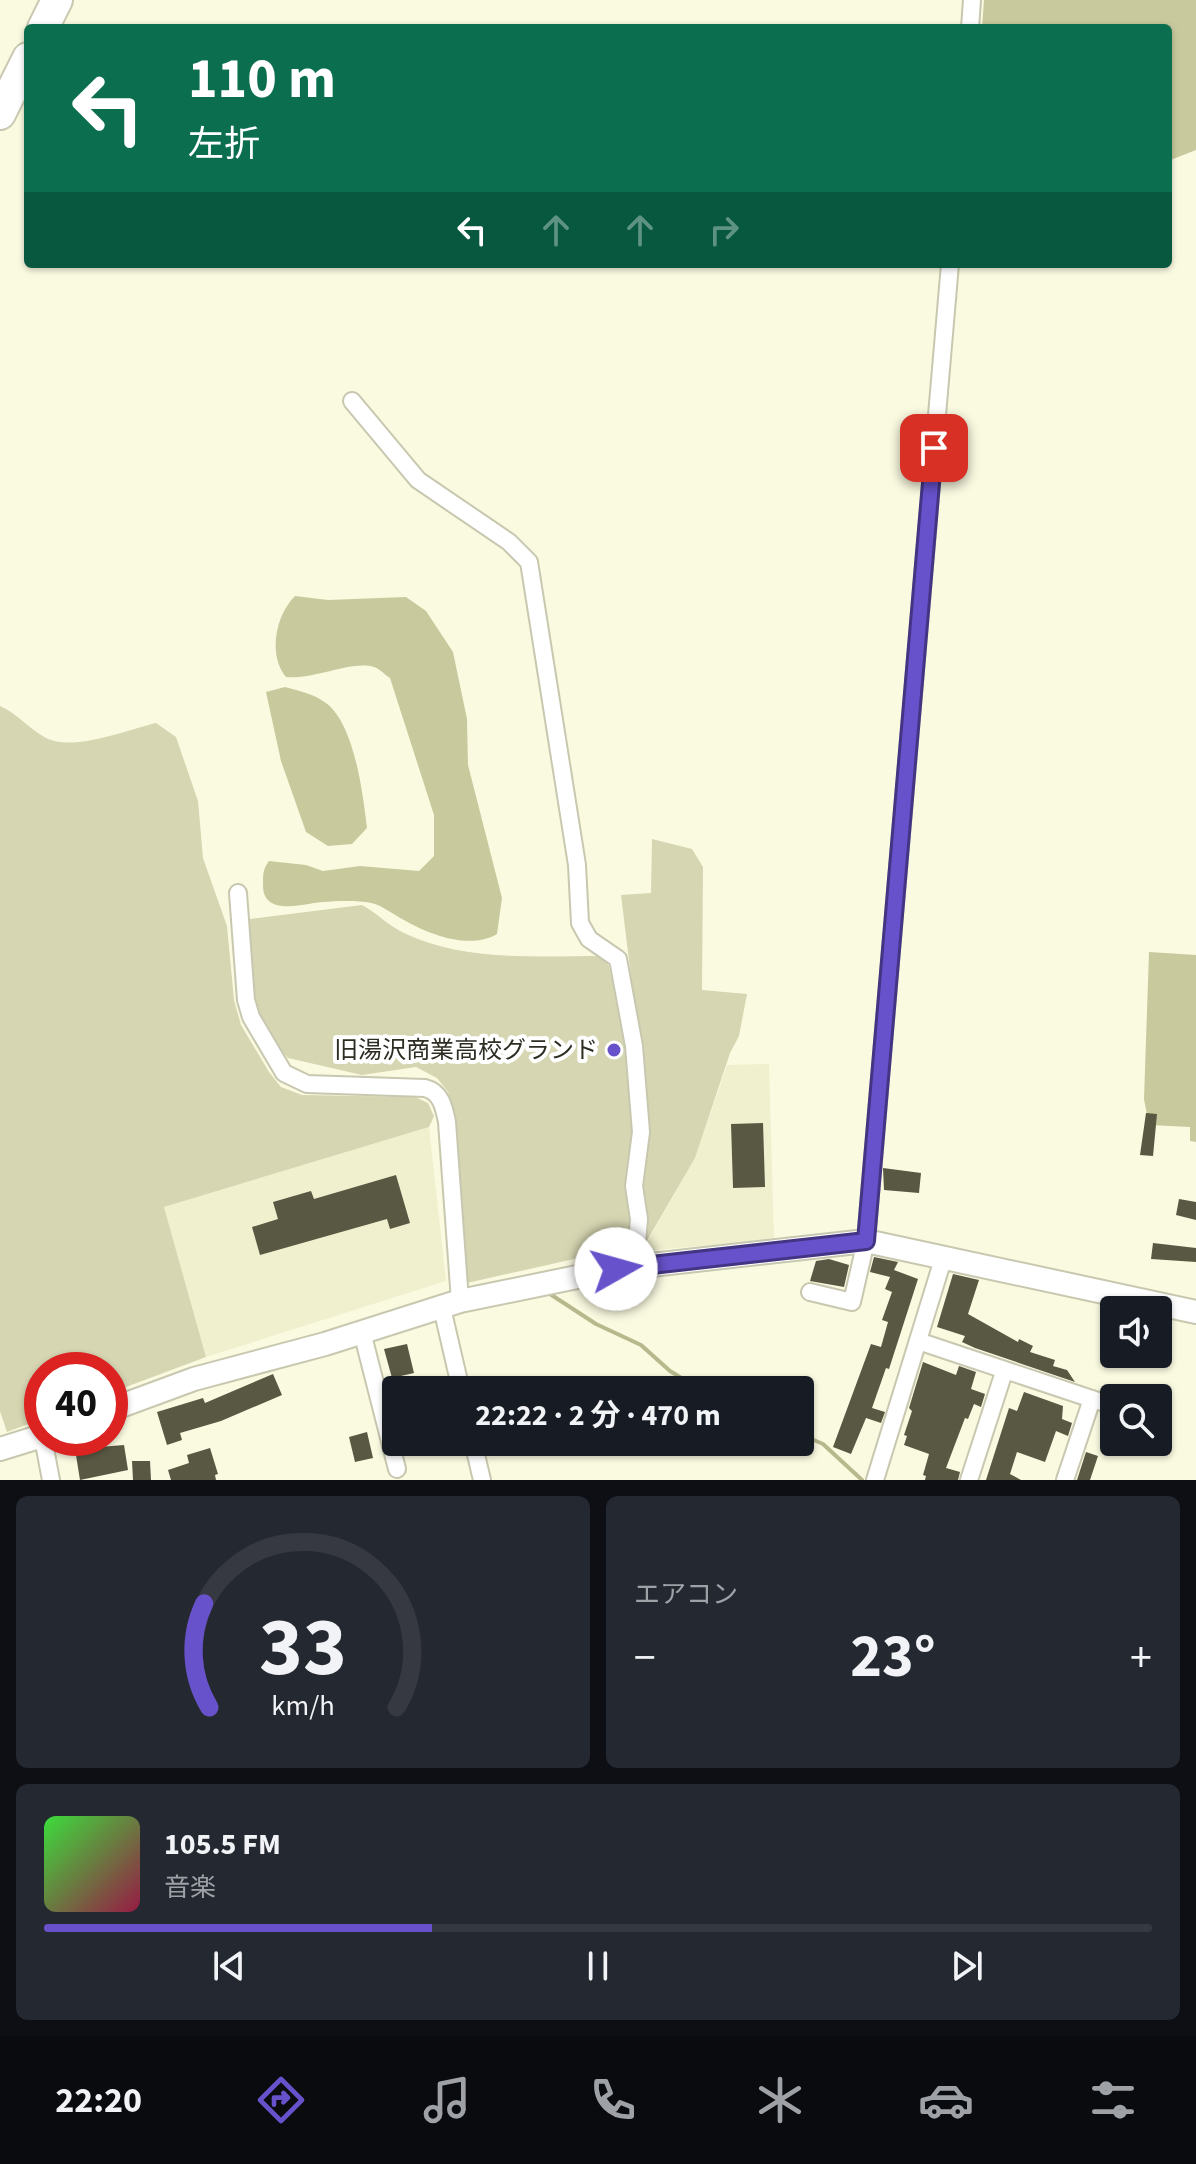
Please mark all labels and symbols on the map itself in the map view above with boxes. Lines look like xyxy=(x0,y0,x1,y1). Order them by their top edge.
pin xyxy=(900,414,968,482)
place label: 旧湯沢商業高校グランド xyxy=(334,1033,598,1068)
marker: 旧湯沢商業高校グランド xyxy=(605,1041,623,1059)
position arrow xyxy=(574,1227,658,1311)
speed limit sign: 40 xyxy=(24,1352,128,1456)

